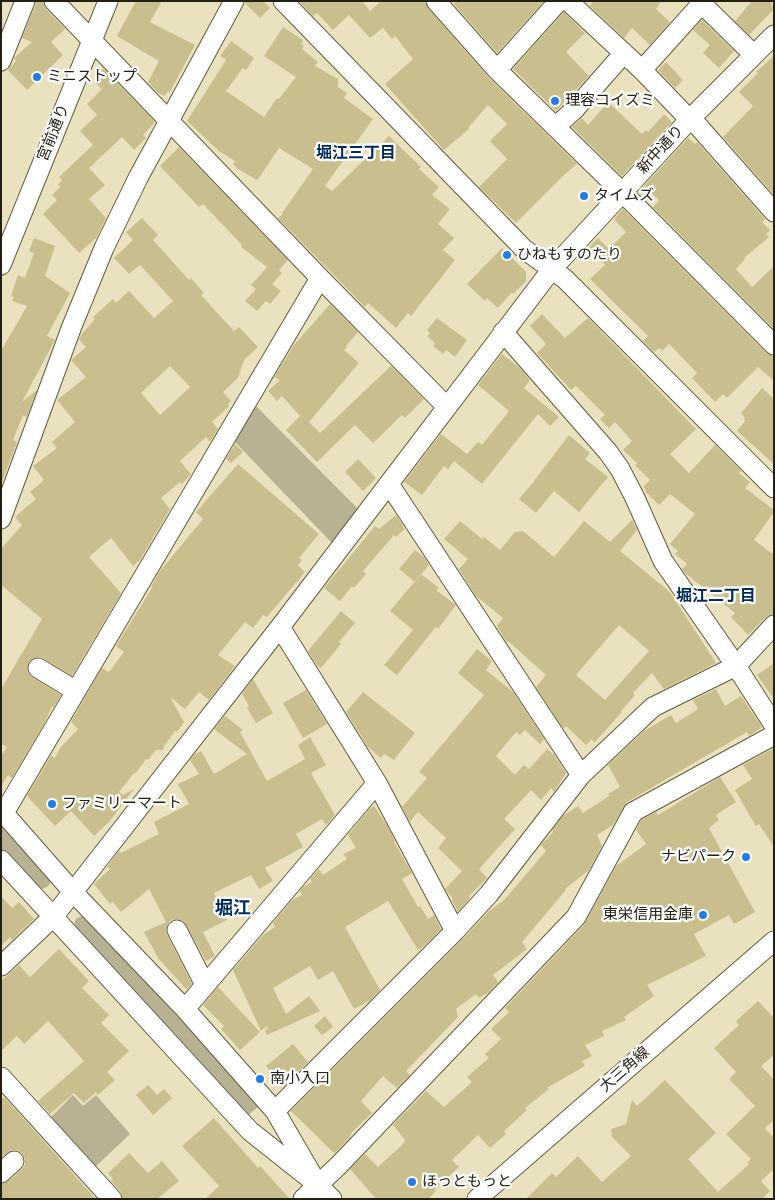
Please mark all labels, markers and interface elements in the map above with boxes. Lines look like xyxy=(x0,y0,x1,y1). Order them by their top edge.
place label: ミニストップ xyxy=(47,68,137,86)
marker: ミニストップ xyxy=(31,71,43,83)
place label: 理容コイズミ xyxy=(565,92,655,110)
marker: 理容コイズミ xyxy=(549,95,561,107)
street label: 宮前通り xyxy=(34,102,74,164)
street label: 新中通り xyxy=(634,122,688,178)
district label: 堀江三丁目 xyxy=(316,144,396,164)
place label: タイムズ xyxy=(594,187,654,205)
marker: タイムズ xyxy=(578,190,590,202)
place label: ひねもすのたり xyxy=(517,246,622,264)
marker: ひねもすのたり xyxy=(501,249,513,261)
district label: 堀江二丁目 xyxy=(676,587,756,607)
place label: ファミリーマート xyxy=(62,795,182,813)
marker: ファミリーマート xyxy=(46,798,58,810)
place label: ナビパーク xyxy=(661,848,736,866)
marker: ナビパーク xyxy=(740,851,752,863)
district label: 堀江 xyxy=(215,898,251,920)
place label: 東栄信用金庫 xyxy=(603,906,693,924)
marker: 東栄信用金庫 xyxy=(697,909,709,921)
street label: 大三角線 xyxy=(596,1044,654,1096)
place label: 南小入口 xyxy=(270,1070,330,1088)
marker: 南小入口 xyxy=(254,1073,266,1085)
place label: ほっともっと xyxy=(422,1173,512,1191)
marker: ほっともっと xyxy=(406,1176,418,1188)

